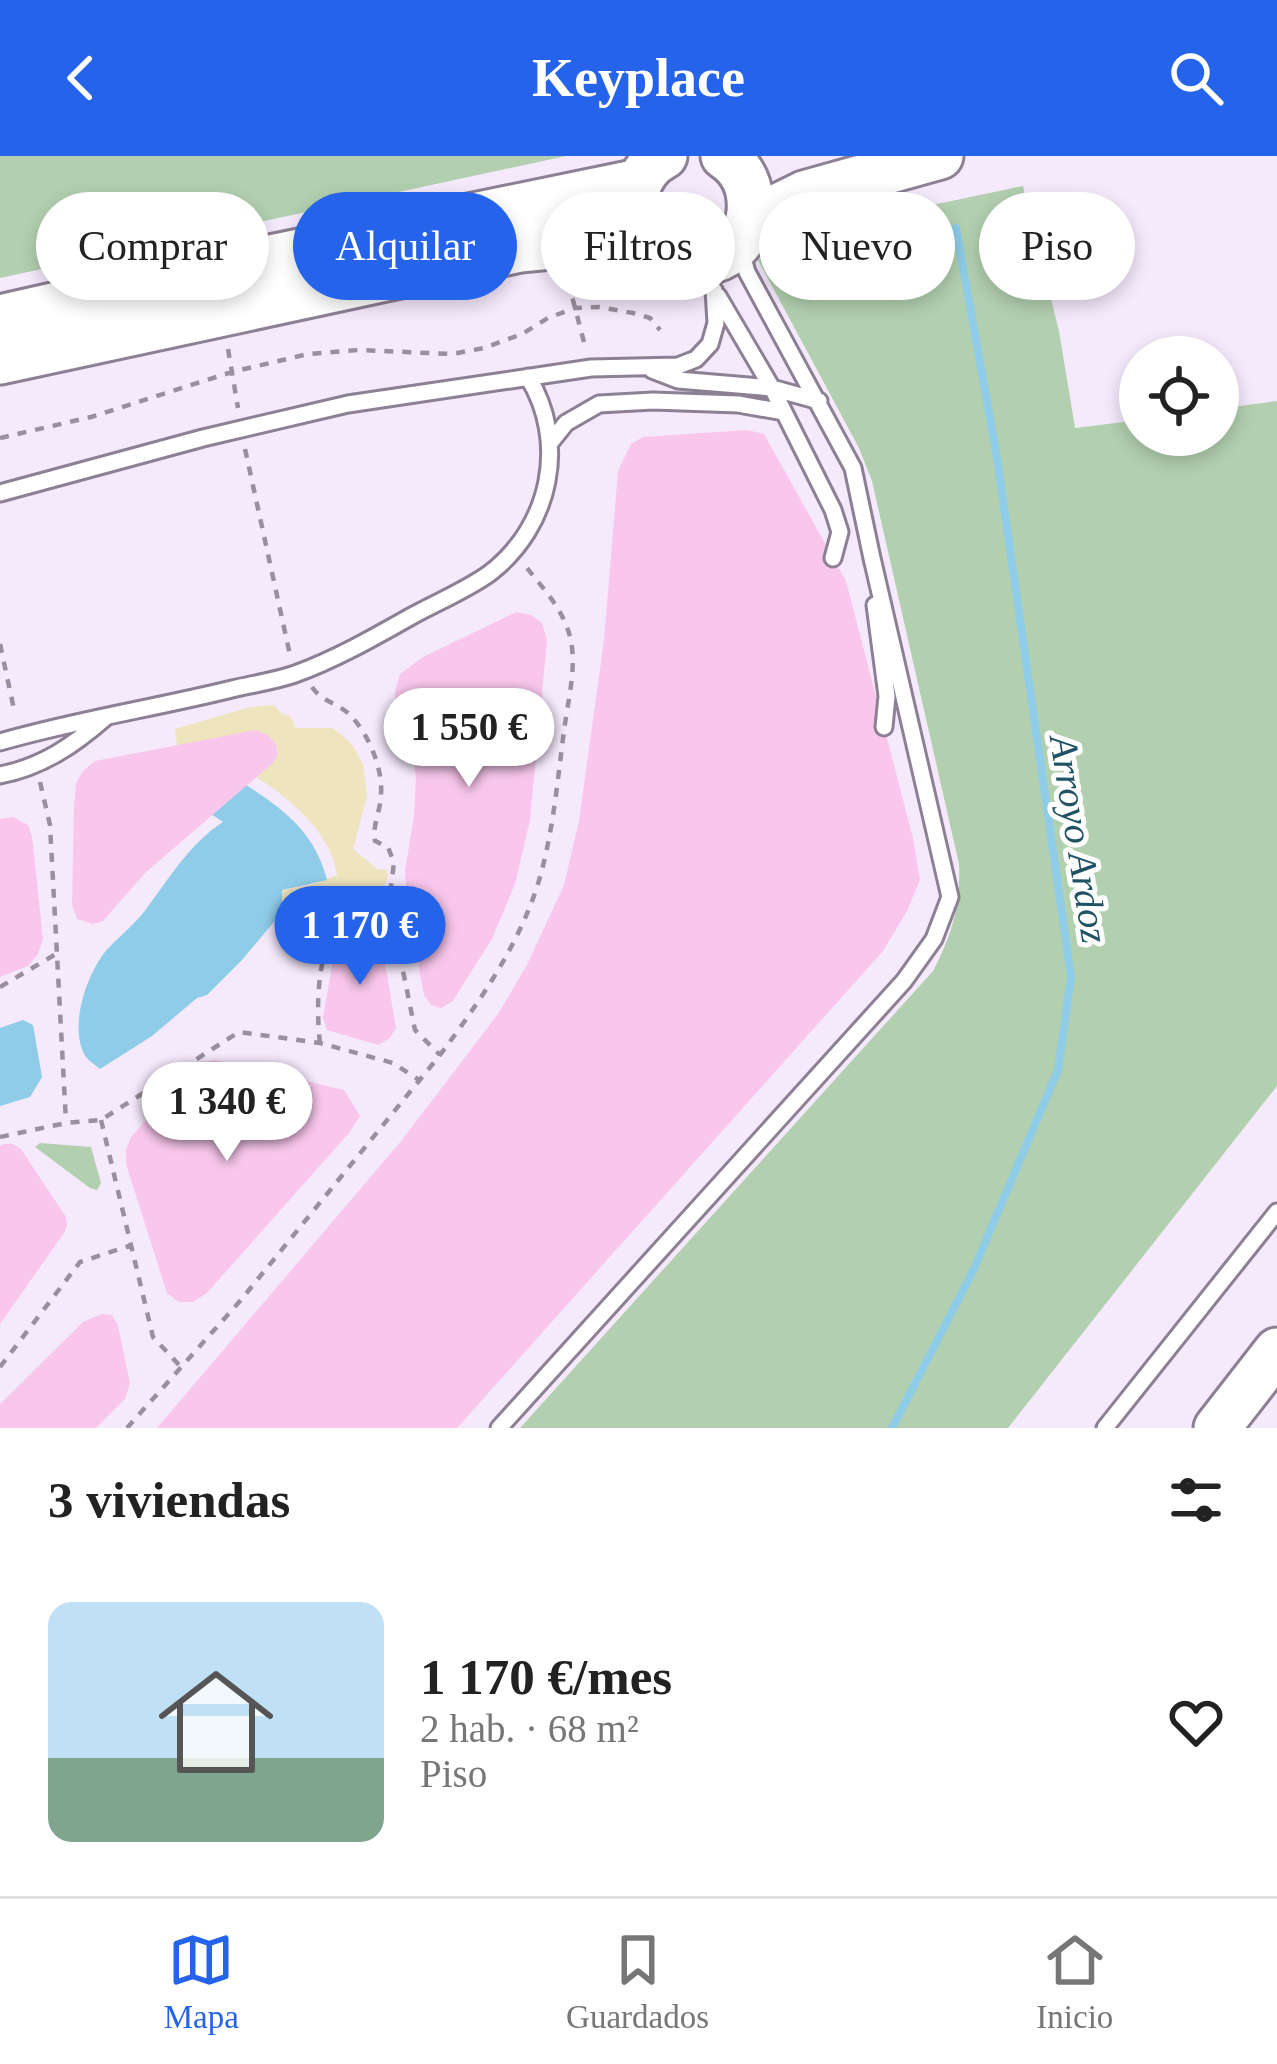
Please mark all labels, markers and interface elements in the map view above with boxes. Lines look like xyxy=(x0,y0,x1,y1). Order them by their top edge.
icon: back xyxy=(48,45,114,111)
icon: search xyxy=(1163,45,1229,111)
text: Keyplace xyxy=(532,48,745,108)
chip: Comprar xyxy=(36,192,269,300)
chip: Alquilar xyxy=(293,192,517,300)
chip: Filtros xyxy=(541,192,735,300)
chip: Nuevo xyxy=(759,192,955,300)
chip: Piso xyxy=(979,192,1135,300)
map controls xyxy=(1119,336,1239,456)
button: locate xyxy=(1119,336,1239,456)
pin: 1 550 € xyxy=(358,688,580,790)
text: 1 550 € xyxy=(411,705,528,748)
water label: Arroyo Ardoz xyxy=(1040,729,1117,946)
pin: 1 170 € xyxy=(249,886,471,988)
text: 1 170 € xyxy=(302,903,419,946)
pin: 1 340 € xyxy=(116,1062,338,1164)
text: 1 340 € xyxy=(169,1079,286,1122)
icon: filters xyxy=(1163,1467,1229,1533)
text: 3 viviendas xyxy=(48,1472,290,1528)
text: 1 170 €/mes xyxy=(420,1649,672,1705)
icon: home xyxy=(144,1650,288,1794)
icon: heart xyxy=(1163,1689,1229,1755)
text: 2 hab. · 68 m² xyxy=(420,1707,639,1750)
text: Piso xyxy=(420,1752,487,1795)
tab: Mapa xyxy=(164,1927,239,2036)
tab: Guardados xyxy=(566,1927,709,2036)
tab: Inicio xyxy=(1036,1927,1113,2036)

